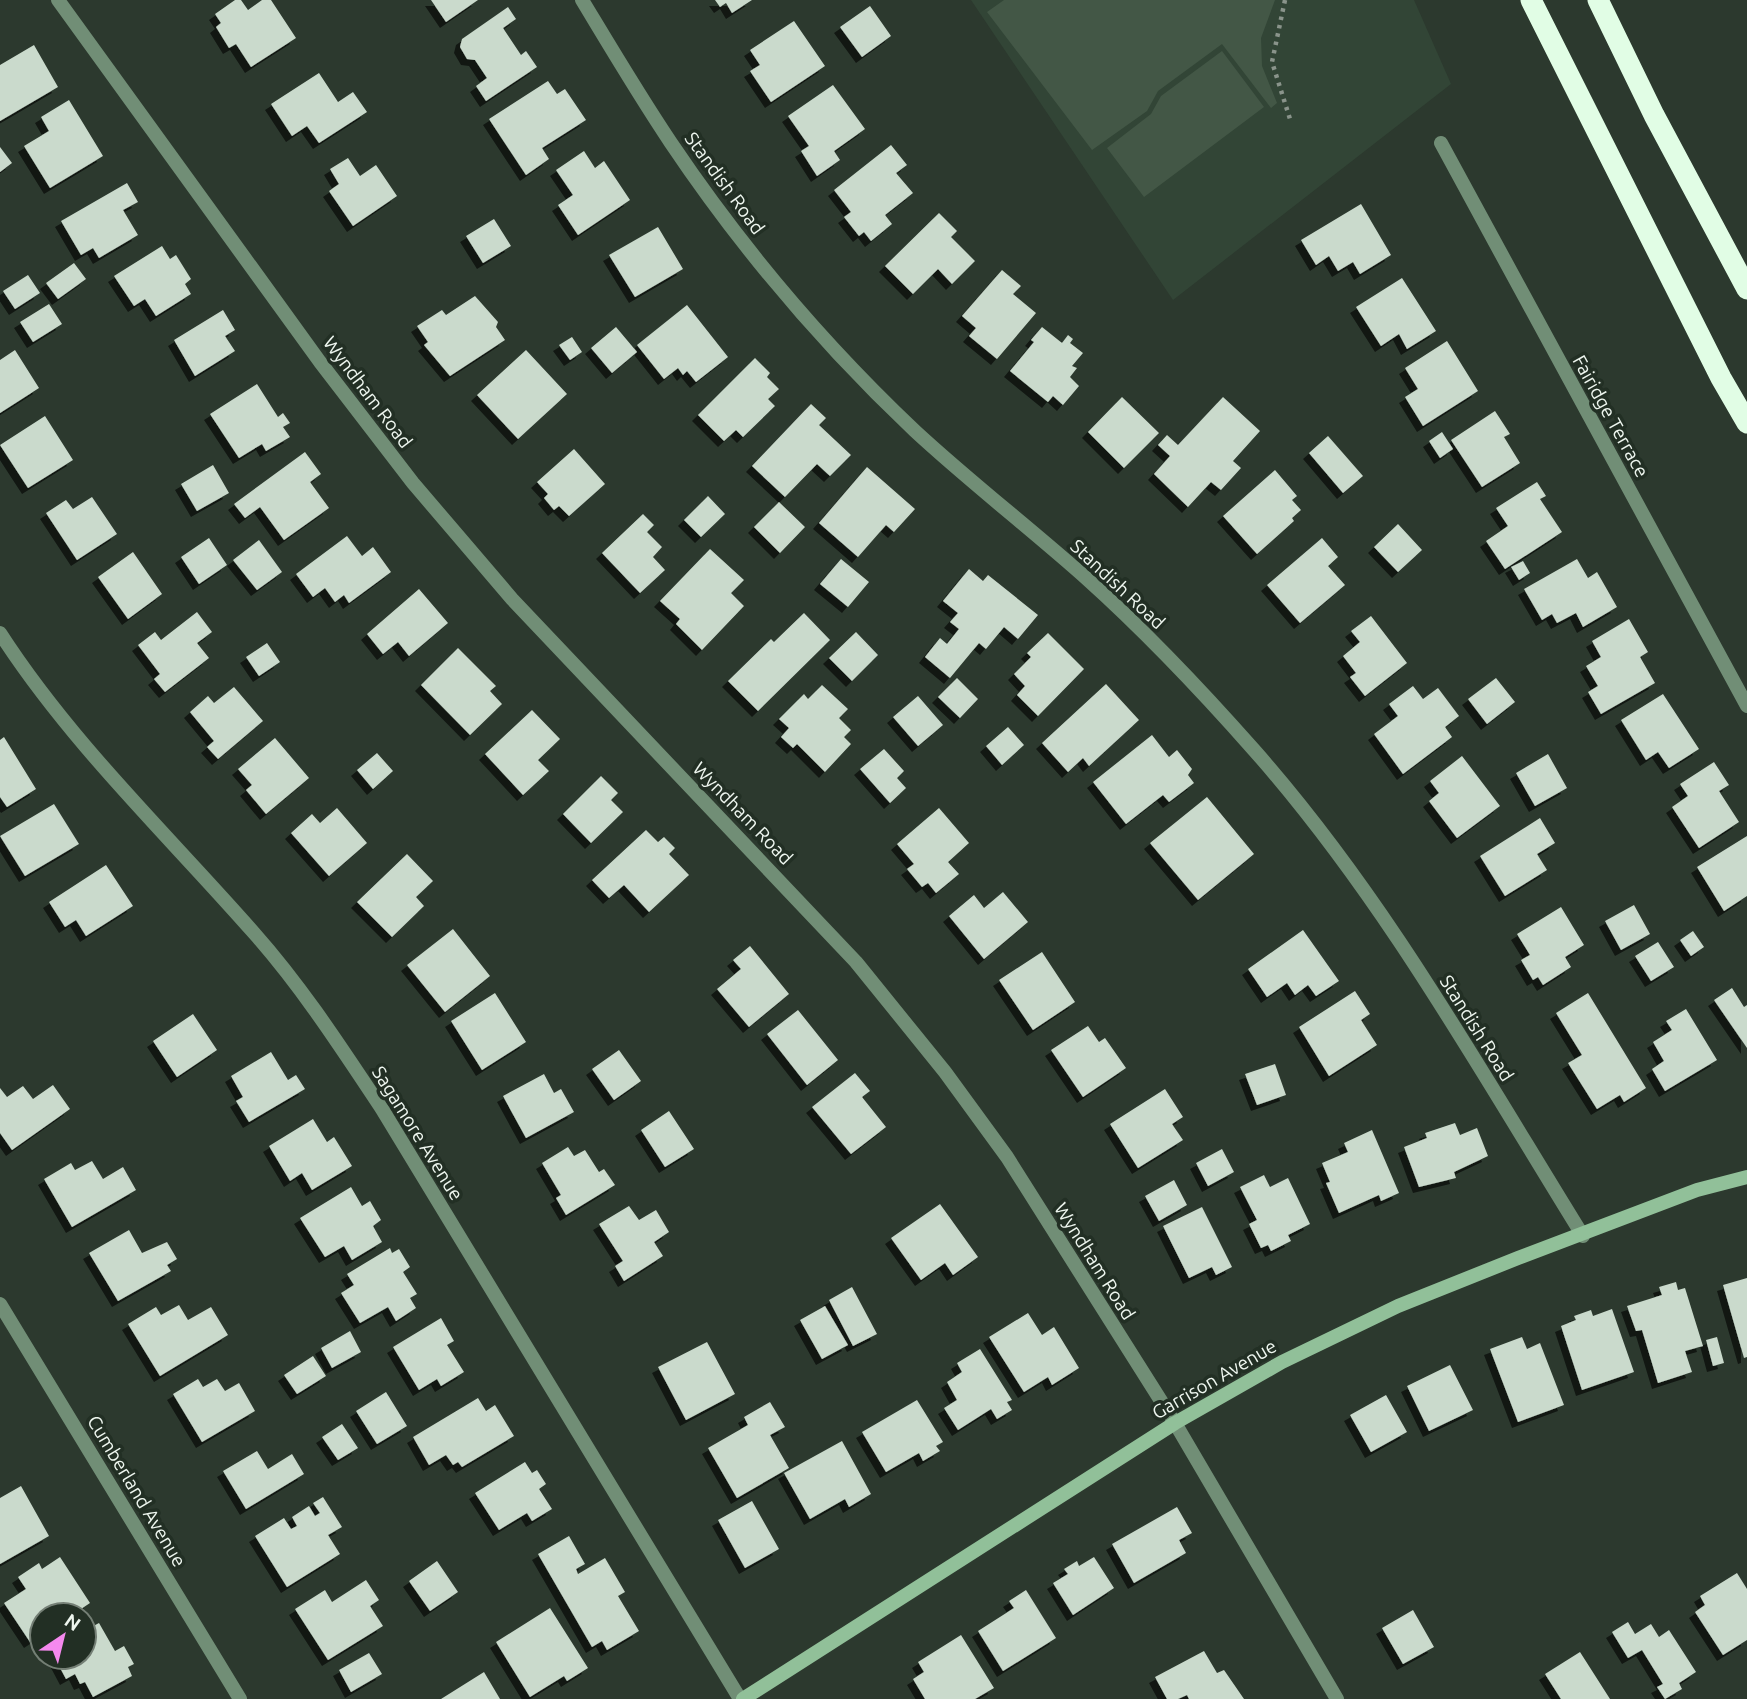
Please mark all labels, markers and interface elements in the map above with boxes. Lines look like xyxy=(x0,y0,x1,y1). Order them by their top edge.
street label: Standish Road xyxy=(681,128,769,238)
street label: Wyndham Road xyxy=(319,332,417,452)
street label: Fairidge Terrace xyxy=(1568,351,1654,481)
street label: Standish Road xyxy=(1066,535,1170,633)
street label: Wyndham Road xyxy=(689,757,797,869)
street label: Standish Road xyxy=(1436,971,1518,1085)
street label: Sagamore Avenue xyxy=(368,1062,468,1204)
street label: Wyndham Road xyxy=(1050,1198,1140,1324)
street label: Garrison Avenue xyxy=(1148,1334,1280,1424)
street label: Cumberland Avenue xyxy=(83,1411,191,1571)
north arrow xyxy=(28,1601,98,1671)
text: N xyxy=(61,1609,85,1635)

